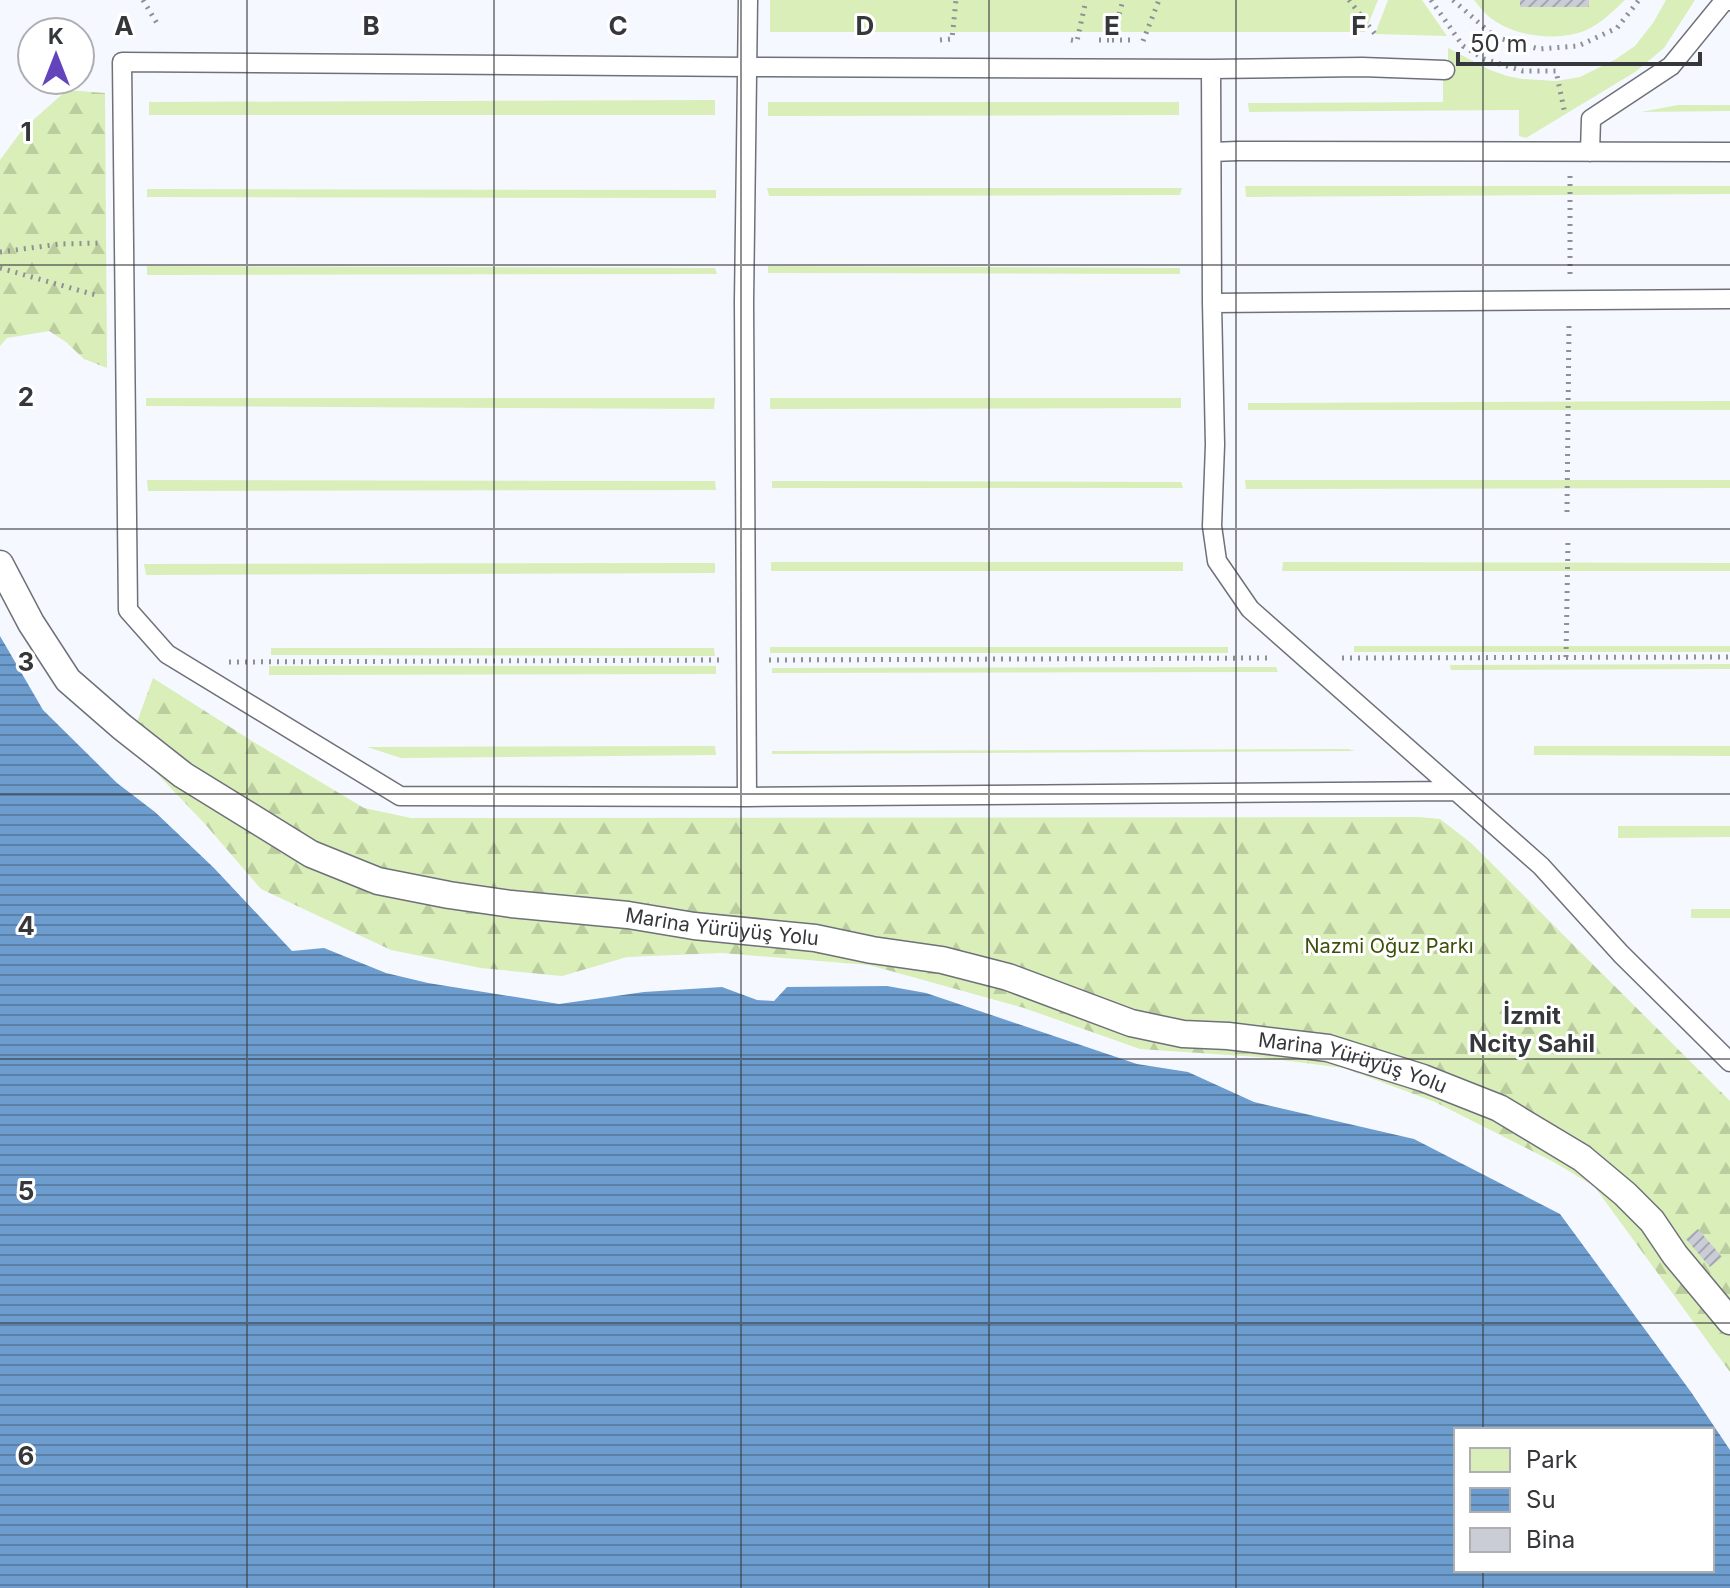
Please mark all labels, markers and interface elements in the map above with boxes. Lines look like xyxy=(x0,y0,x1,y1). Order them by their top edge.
text: A xyxy=(114,10,134,41)
text: B xyxy=(362,10,380,41)
text: C xyxy=(608,10,628,41)
text: D xyxy=(856,10,874,41)
text: E xyxy=(1104,10,1120,41)
text: F xyxy=(1351,10,1367,41)
north arrow xyxy=(16,16,96,96)
scale bar xyxy=(1458,16,1700,66)
text: K xyxy=(48,23,64,49)
text: 50 m xyxy=(1470,29,1528,58)
text: 1 xyxy=(20,116,32,147)
text: 2 xyxy=(18,381,34,412)
text: 3 xyxy=(18,646,34,677)
street label: Marina Yürüyüş Yolu xyxy=(624,903,820,950)
text: 4 xyxy=(17,910,35,941)
park label: Nazmi Oğuz Parkı xyxy=(1304,934,1474,958)
district label: İzmit Ncity Sahil xyxy=(1469,1000,1595,1058)
street label: Marina Yürüyüş Yolu xyxy=(1257,1028,1451,1098)
text: 5 xyxy=(18,1175,34,1206)
legend xyxy=(1454,1428,1714,1572)
text: 6 xyxy=(18,1440,34,1471)
text: Park xyxy=(1526,1445,1577,1474)
text: Su xyxy=(1526,1485,1556,1514)
text: Bina xyxy=(1526,1525,1575,1554)

